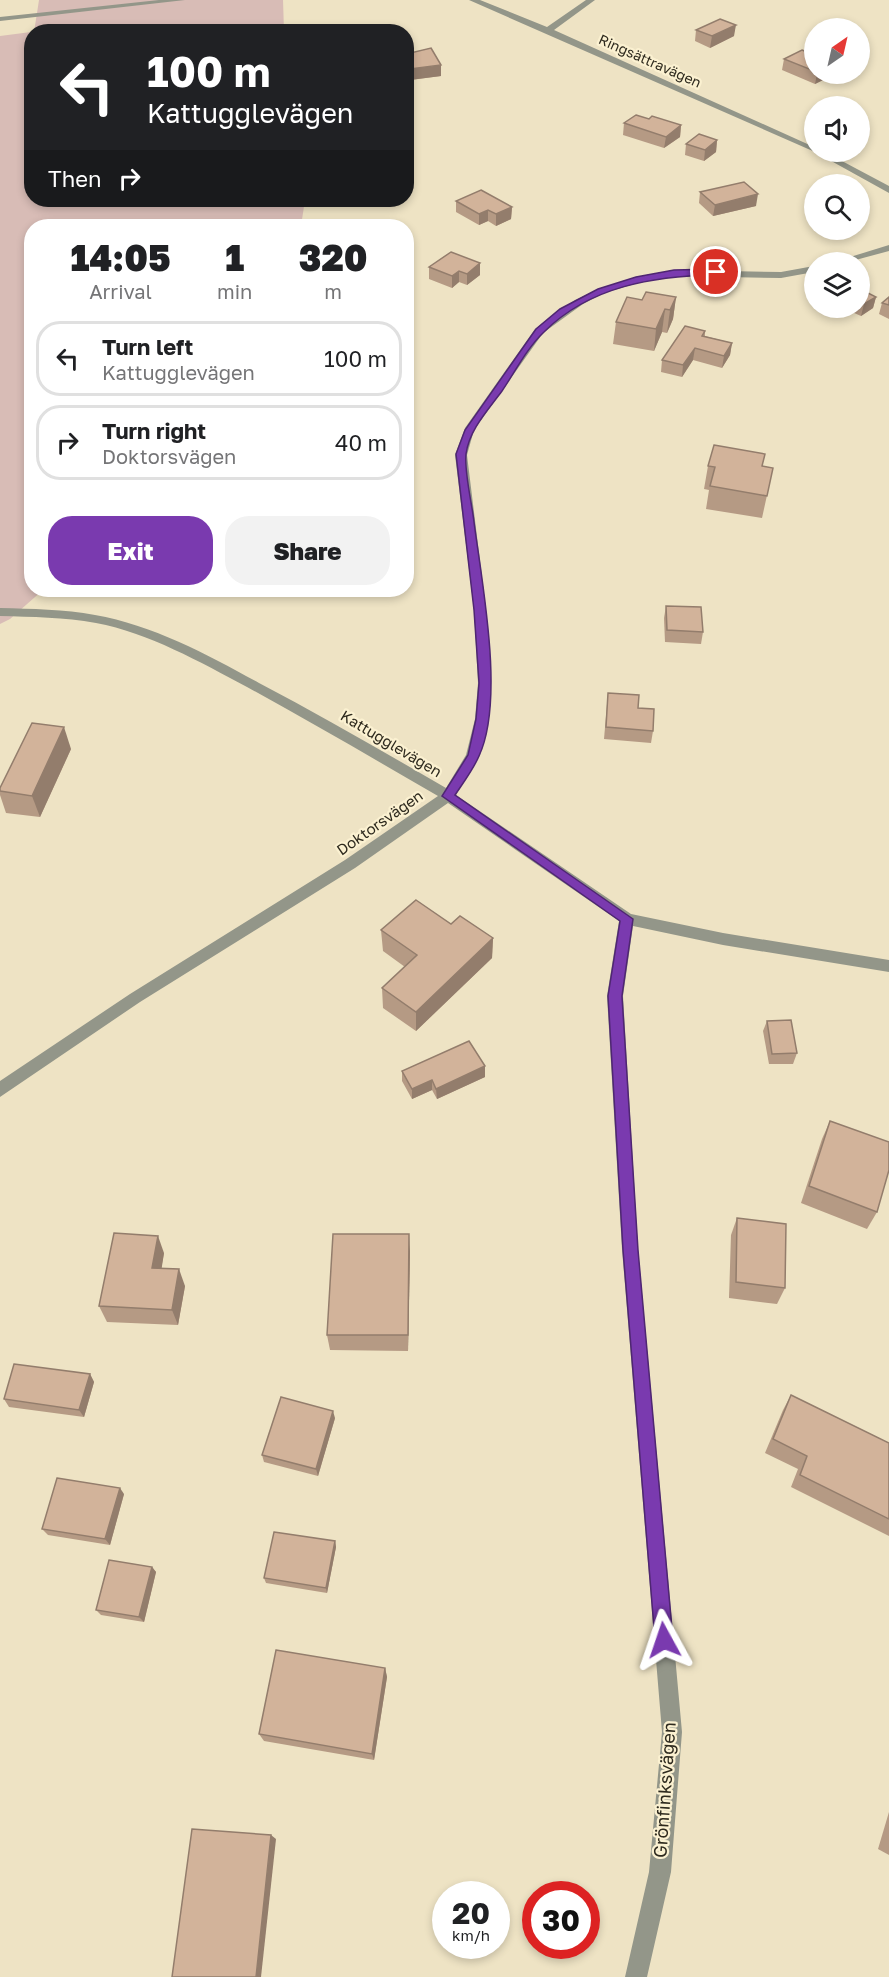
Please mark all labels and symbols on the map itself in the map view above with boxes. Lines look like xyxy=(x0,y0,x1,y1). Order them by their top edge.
north arrow xyxy=(804,18,870,84)
street label: Ringsättravägen xyxy=(596,30,704,91)
pin xyxy=(690,246,741,297)
street label: Kattugglevägen xyxy=(338,706,445,780)
street label: Doktorsvägen xyxy=(333,786,426,858)
position arrow xyxy=(632,1608,696,1672)
street label: Grönfinksvägen xyxy=(648,1721,680,1859)
speed limit sign: 30 xyxy=(522,1881,600,1959)

